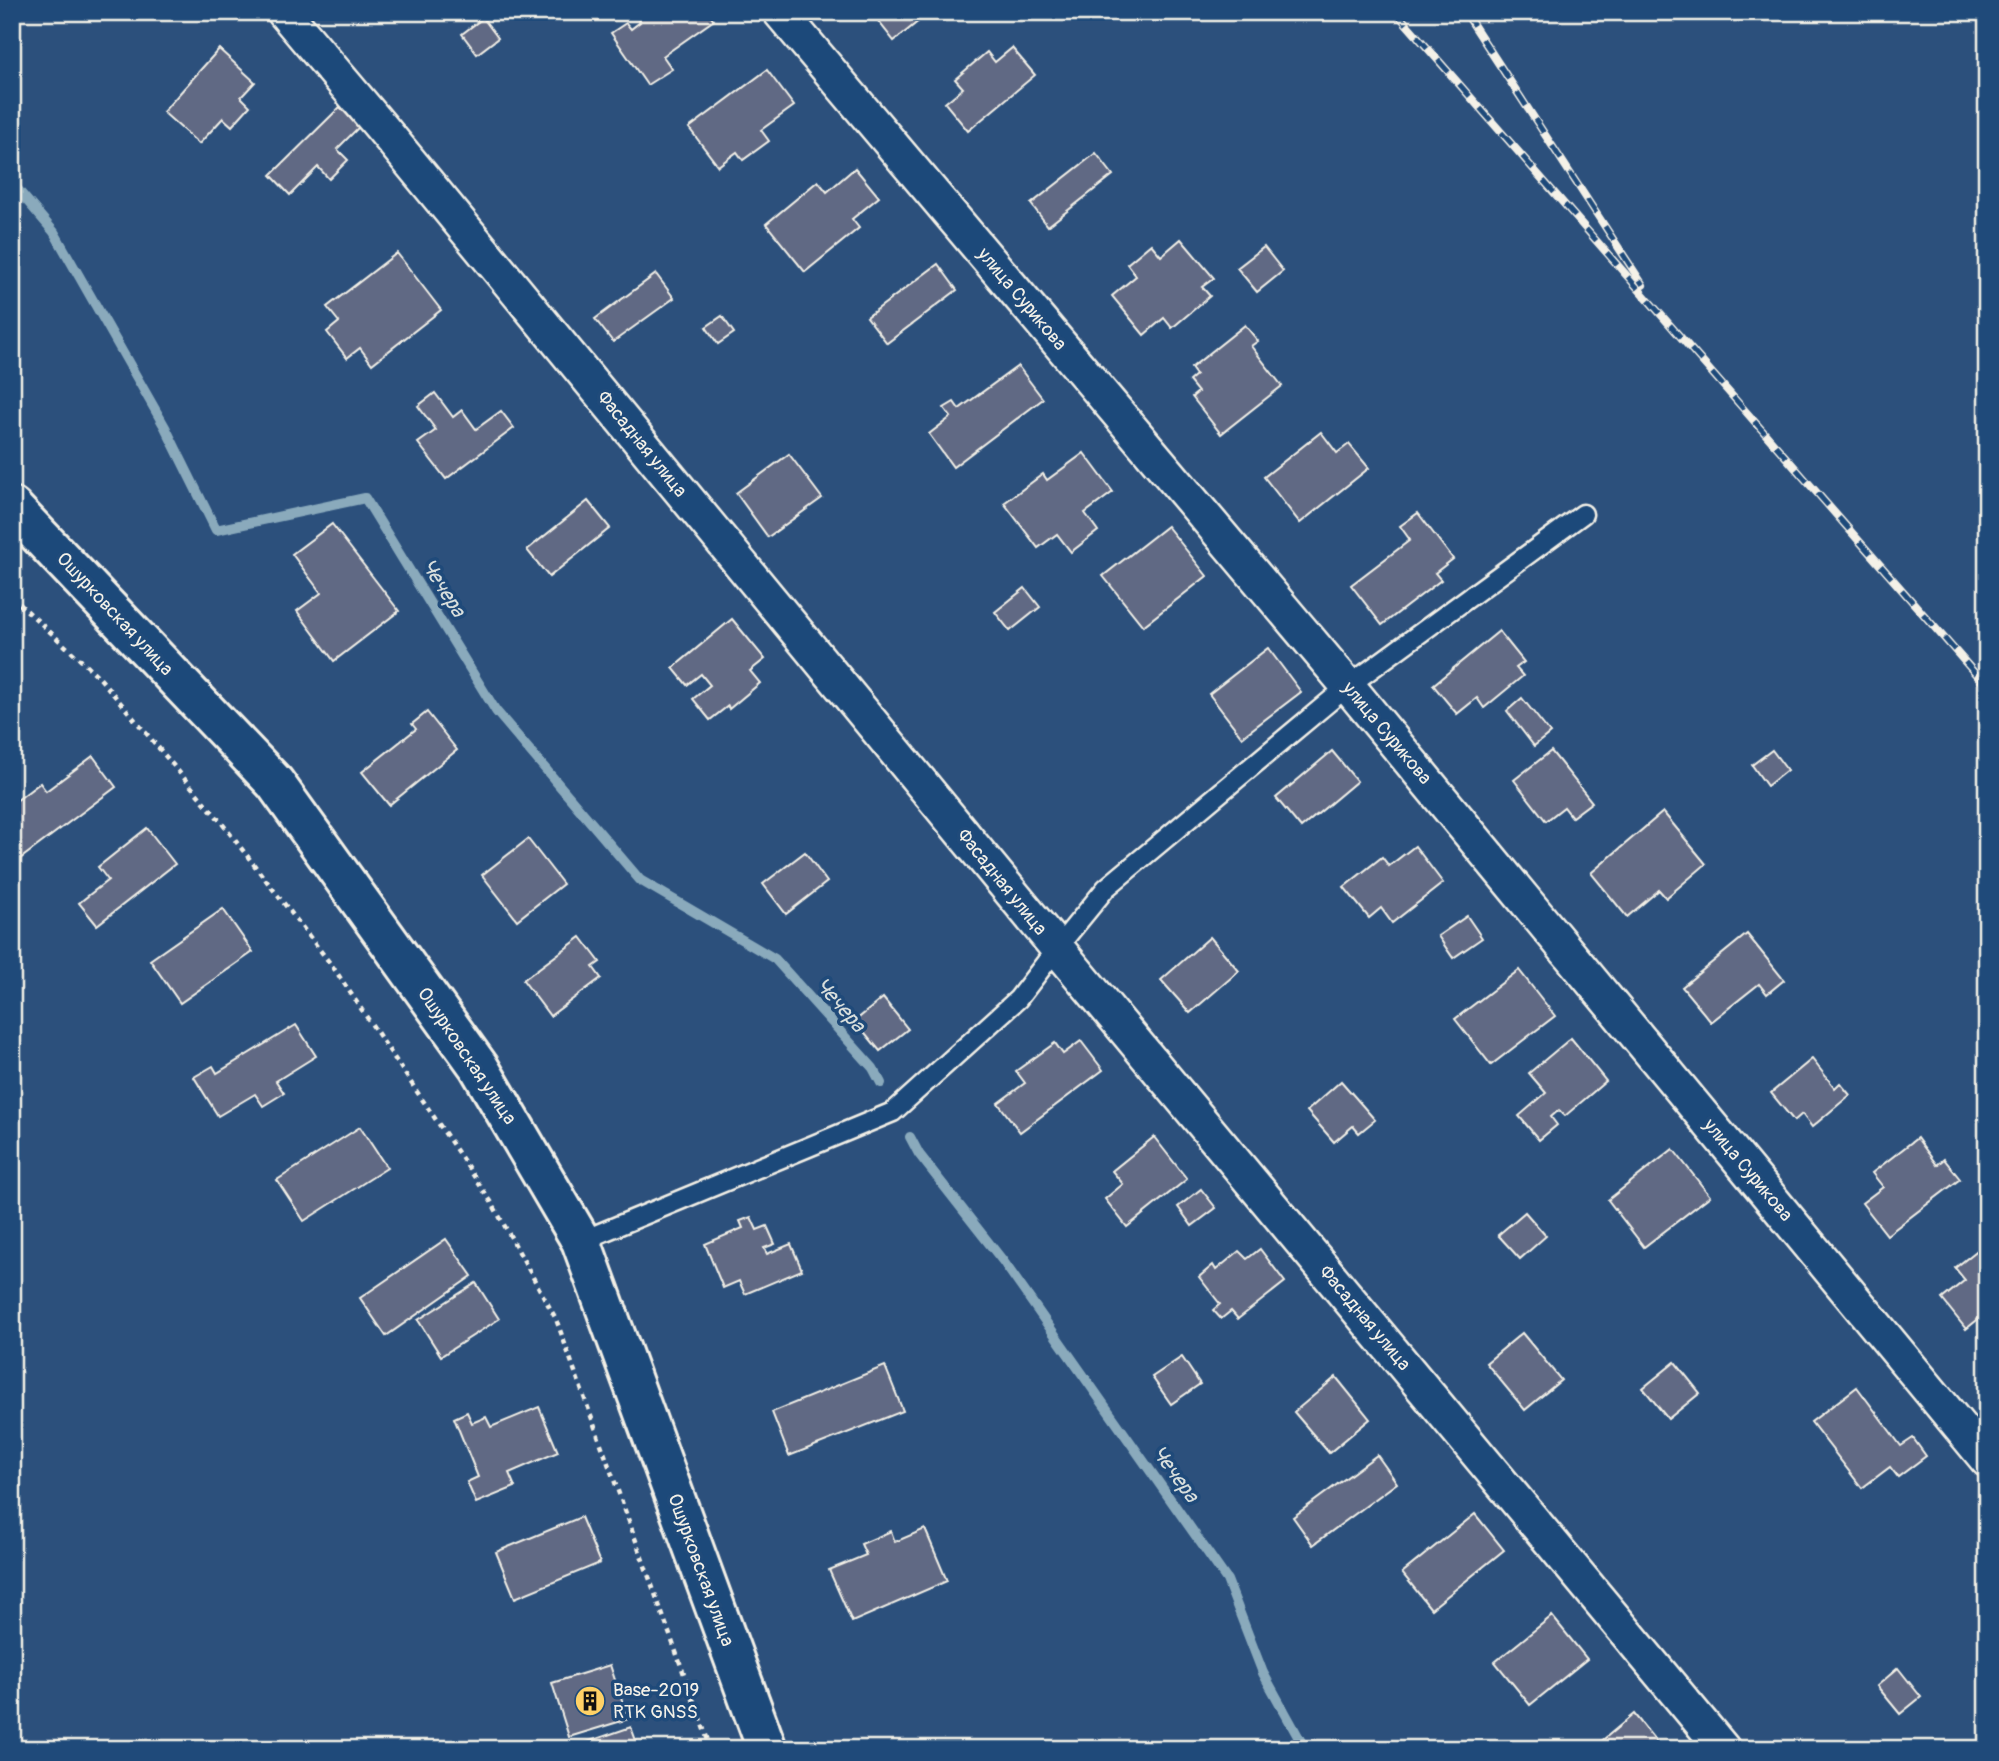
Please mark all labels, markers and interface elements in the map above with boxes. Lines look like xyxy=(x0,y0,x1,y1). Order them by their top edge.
street label: улица Сурикова xyxy=(971,242,1072,355)
street label: Фасадная улица xyxy=(592,386,692,502)
street label: Ошурковская улица xyxy=(51,547,179,681)
water label: Чечера xyxy=(415,554,472,623)
street label: улица Сурикова xyxy=(1336,676,1437,789)
street label: Фасадная улица xyxy=(952,824,1052,940)
water label: Чечера xyxy=(809,972,872,1039)
street label: Ошурковская улица xyxy=(412,983,522,1129)
street label: улица Сурикова xyxy=(1697,1113,1798,1226)
street label: Фасадная улица xyxy=(1314,1260,1416,1376)
water label: Чечера xyxy=(1145,1440,1205,1509)
street label: Ошурковская улица xyxy=(662,1490,740,1650)
place label: Base-2019 RTK GNSS xyxy=(613,1678,699,1724)
building icon: Base-2019 RTK GNSS xyxy=(573,1684,607,1718)

